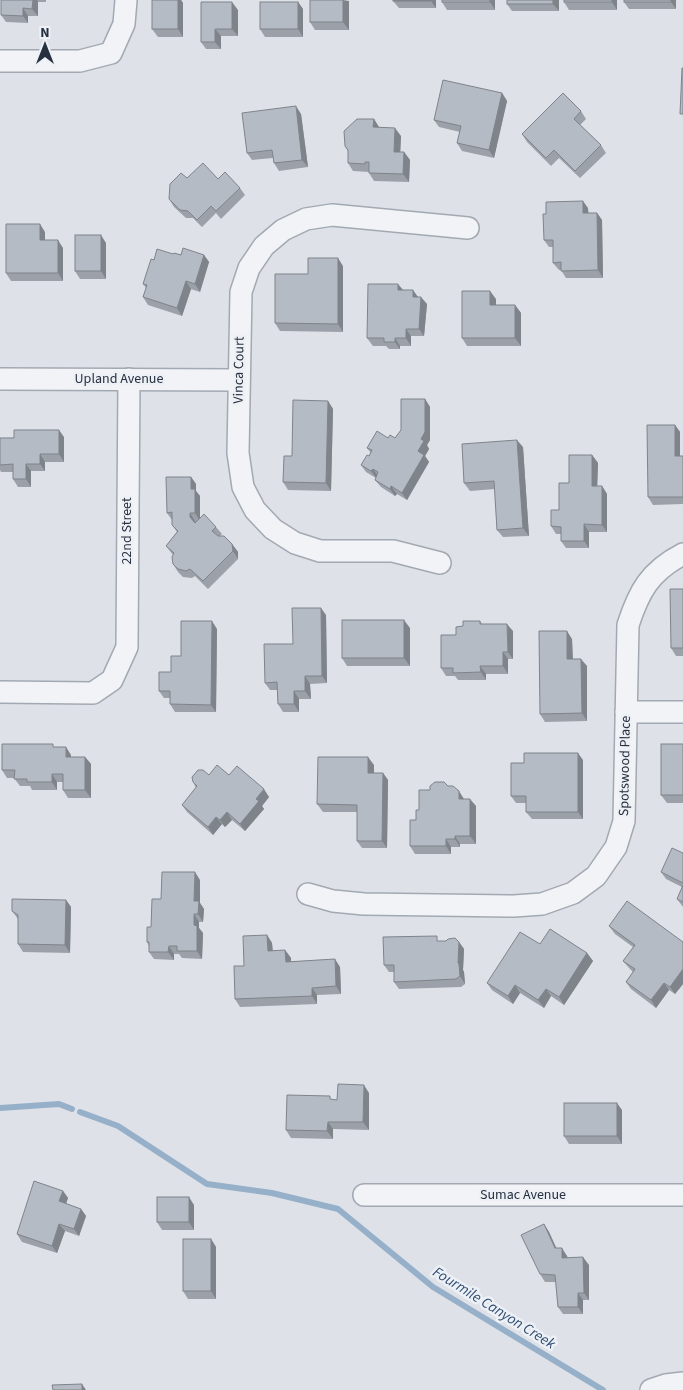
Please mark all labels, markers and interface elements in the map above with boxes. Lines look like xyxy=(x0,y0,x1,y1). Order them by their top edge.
north arrow xyxy=(20,20,70,70)
text: N xyxy=(40,23,50,43)
street label: Vinca Court xyxy=(228,336,250,404)
street label: Upland Avenue xyxy=(75,369,163,389)
street label: 22nd Street xyxy=(117,497,137,565)
street label: Spotswood Place xyxy=(614,716,636,816)
street label: Sumac Avenue xyxy=(480,1185,566,1205)
water label: Fourmile Canyon Creek xyxy=(429,1262,560,1355)

